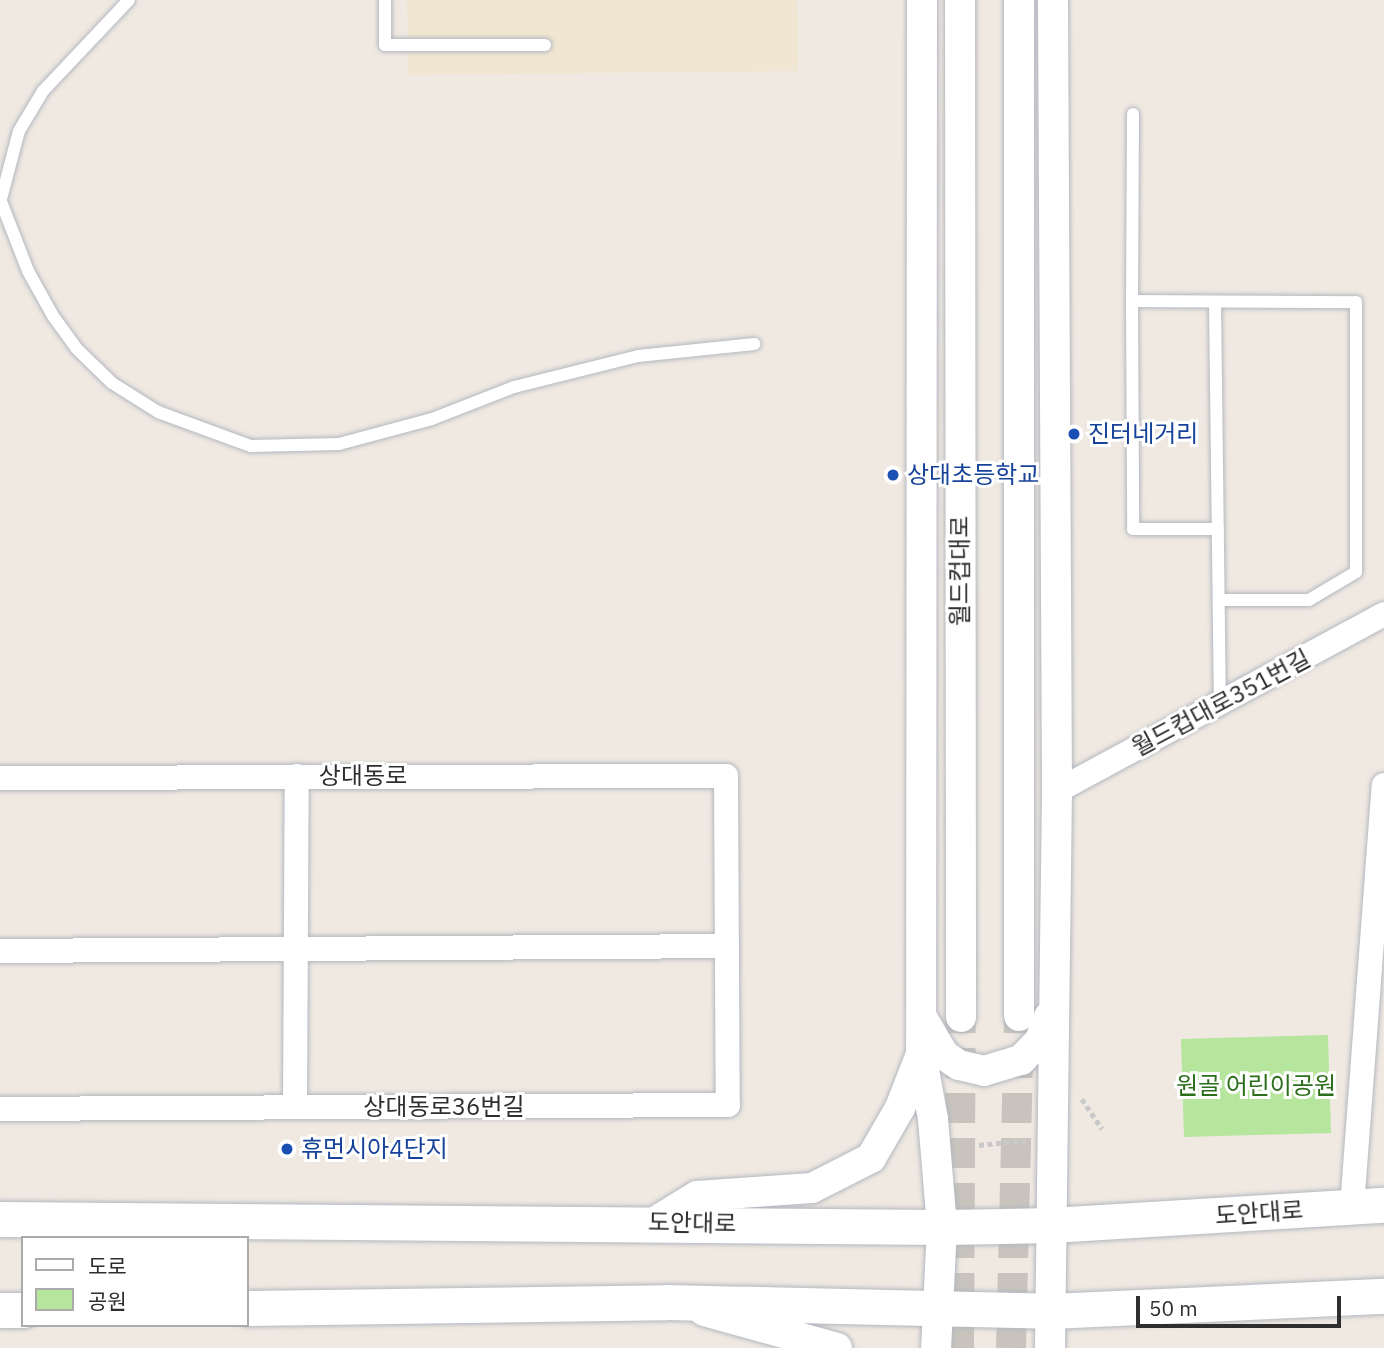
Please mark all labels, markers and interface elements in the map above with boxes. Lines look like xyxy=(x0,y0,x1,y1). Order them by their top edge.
place label: 진터네거리 xyxy=(1088,420,1198,448)
marker: 진터네거리 xyxy=(1066,426,1082,442)
place label: 상대초등학교 xyxy=(907,461,1039,489)
marker: 상대초등학교 xyxy=(885,467,901,483)
street label: 월드컵대로 xyxy=(946,516,974,626)
street label: 월드컵대로351번길 xyxy=(1127,644,1315,762)
street label: 상대동로 xyxy=(319,762,407,790)
park label: 원골 어린이공원 xyxy=(1176,1072,1336,1100)
street label: 상대동로36번길 xyxy=(363,1093,525,1121)
place label: 휴먼시아4단지 xyxy=(301,1135,448,1163)
marker: 휴먼시아4단지 xyxy=(279,1141,295,1157)
street label: 도안대로 xyxy=(1214,1196,1304,1230)
street label: 도안대로 xyxy=(648,1208,736,1238)
legend xyxy=(21,1236,248,1327)
text: 도로 xyxy=(88,1252,127,1280)
scale bar xyxy=(1139,1282,1344,1326)
text: 공원 xyxy=(88,1287,127,1315)
text: 50 m xyxy=(1149,1294,1198,1322)

